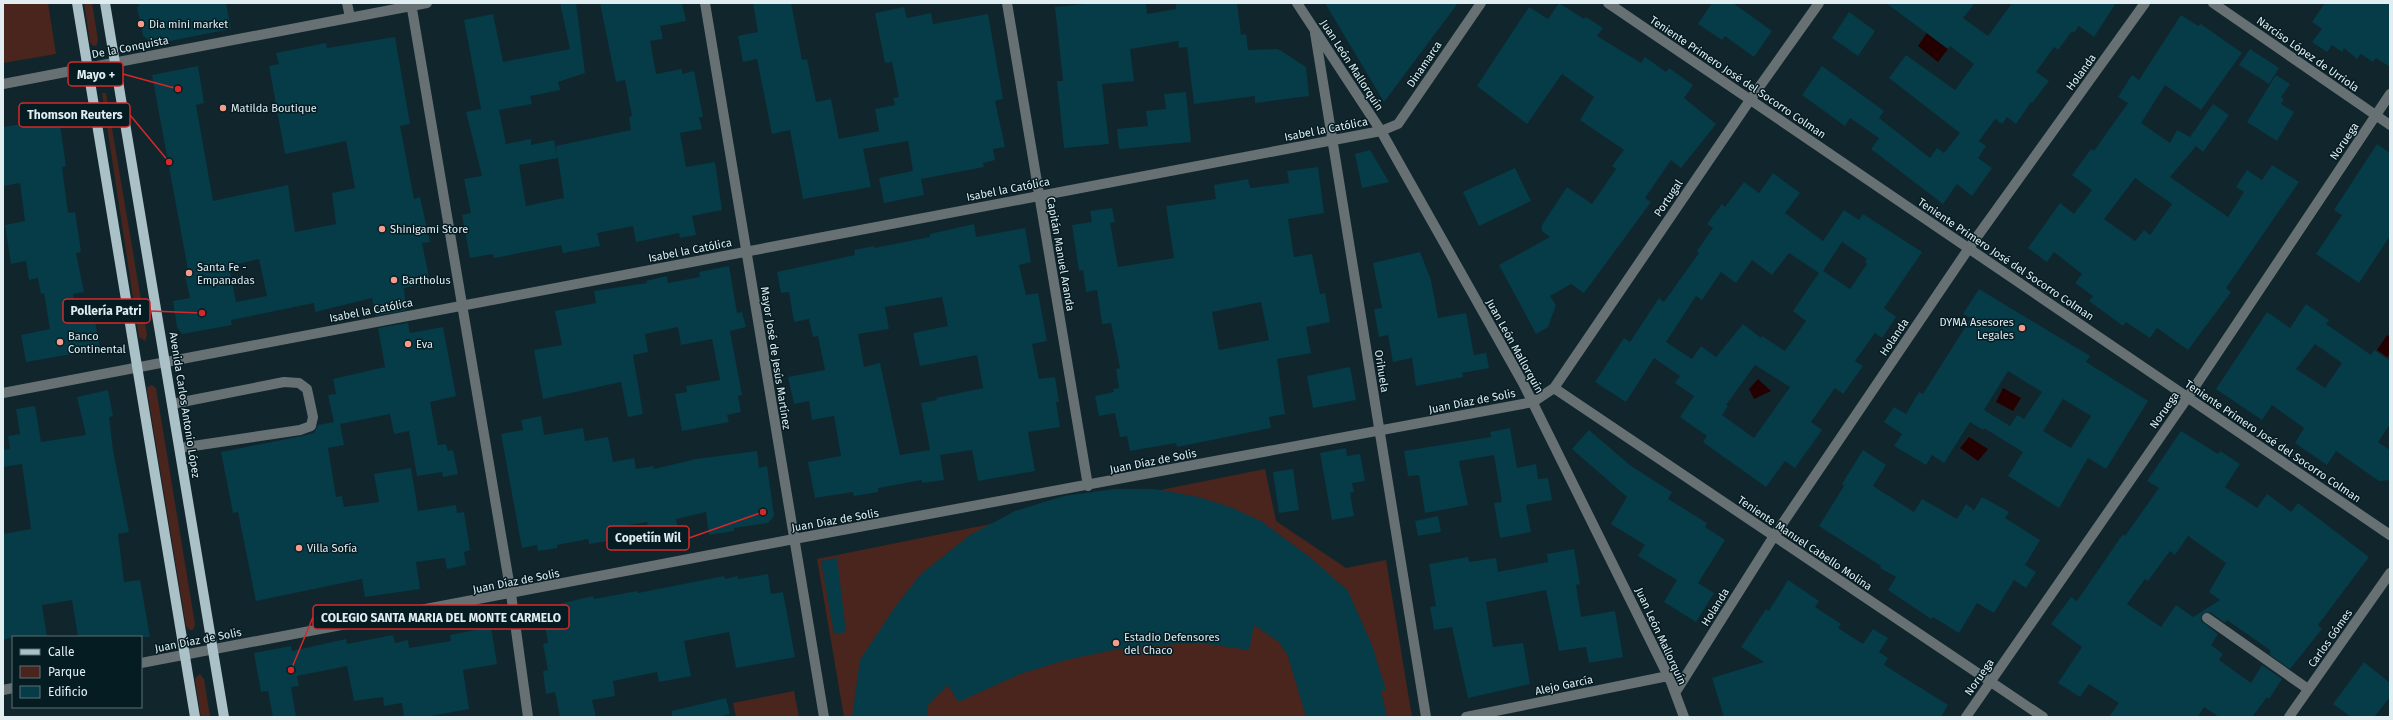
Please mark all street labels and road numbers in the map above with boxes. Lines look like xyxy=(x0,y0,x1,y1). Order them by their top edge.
street label: Teniente Primero José del Socorro Colman xyxy=(1647,13,1828,141)
street label: Narciso López de Urriola xyxy=(2254,14,2361,95)
street label: Juan León Mallorquín xyxy=(1317,17,1386,113)
street label: De la Conquista xyxy=(91,34,170,61)
street label: Dinamarca xyxy=(1404,39,1445,90)
street label: Holanda xyxy=(2064,51,2099,93)
street label: Isabel la Católica xyxy=(1283,115,1369,144)
street label: Noruega xyxy=(2327,120,2362,162)
street label: Isabel la Católica xyxy=(965,175,1051,204)
street label: Portugal xyxy=(1651,177,1685,219)
street label: Teniente Primero José del Socorro Colman xyxy=(1915,195,2096,323)
street label: Capitán Manuel Aranda xyxy=(1044,196,1077,312)
street label: Isabel la Católica xyxy=(647,236,733,265)
street label: Mayor José de Jesús Martínez xyxy=(758,286,793,431)
street label: Isabel la Católica xyxy=(328,296,414,325)
street label: Juan León Mallorquín xyxy=(1483,297,1546,396)
street label: Holanda xyxy=(1877,316,1912,358)
street label: Avenida Carlos Antonio López xyxy=(167,331,202,479)
street label: Orihuela xyxy=(1372,349,1391,393)
street label: Teniente Primero José del Socorro Colman xyxy=(2182,377,2363,505)
street label: Juan Díaz de Solis xyxy=(1427,387,1517,416)
street label: Noruega xyxy=(2147,389,2182,431)
street label: Juan Díaz de Solis xyxy=(1108,447,1198,476)
street label: Teniente Manuel Cabello Molina xyxy=(1735,493,1874,593)
street label: Juan Díaz de Solis xyxy=(790,506,880,535)
street label: Juan Díaz de Solis xyxy=(471,567,561,596)
street label: Juan León Mallorquín xyxy=(1632,586,1689,687)
street label: Holanda xyxy=(1699,586,1732,629)
street label: Carlos Gómes xyxy=(2306,607,2355,670)
street label: Juan Díaz de Solis xyxy=(153,626,243,655)
street label: Noruega xyxy=(1962,656,1997,698)
street label: Alejo García xyxy=(1534,673,1594,698)

